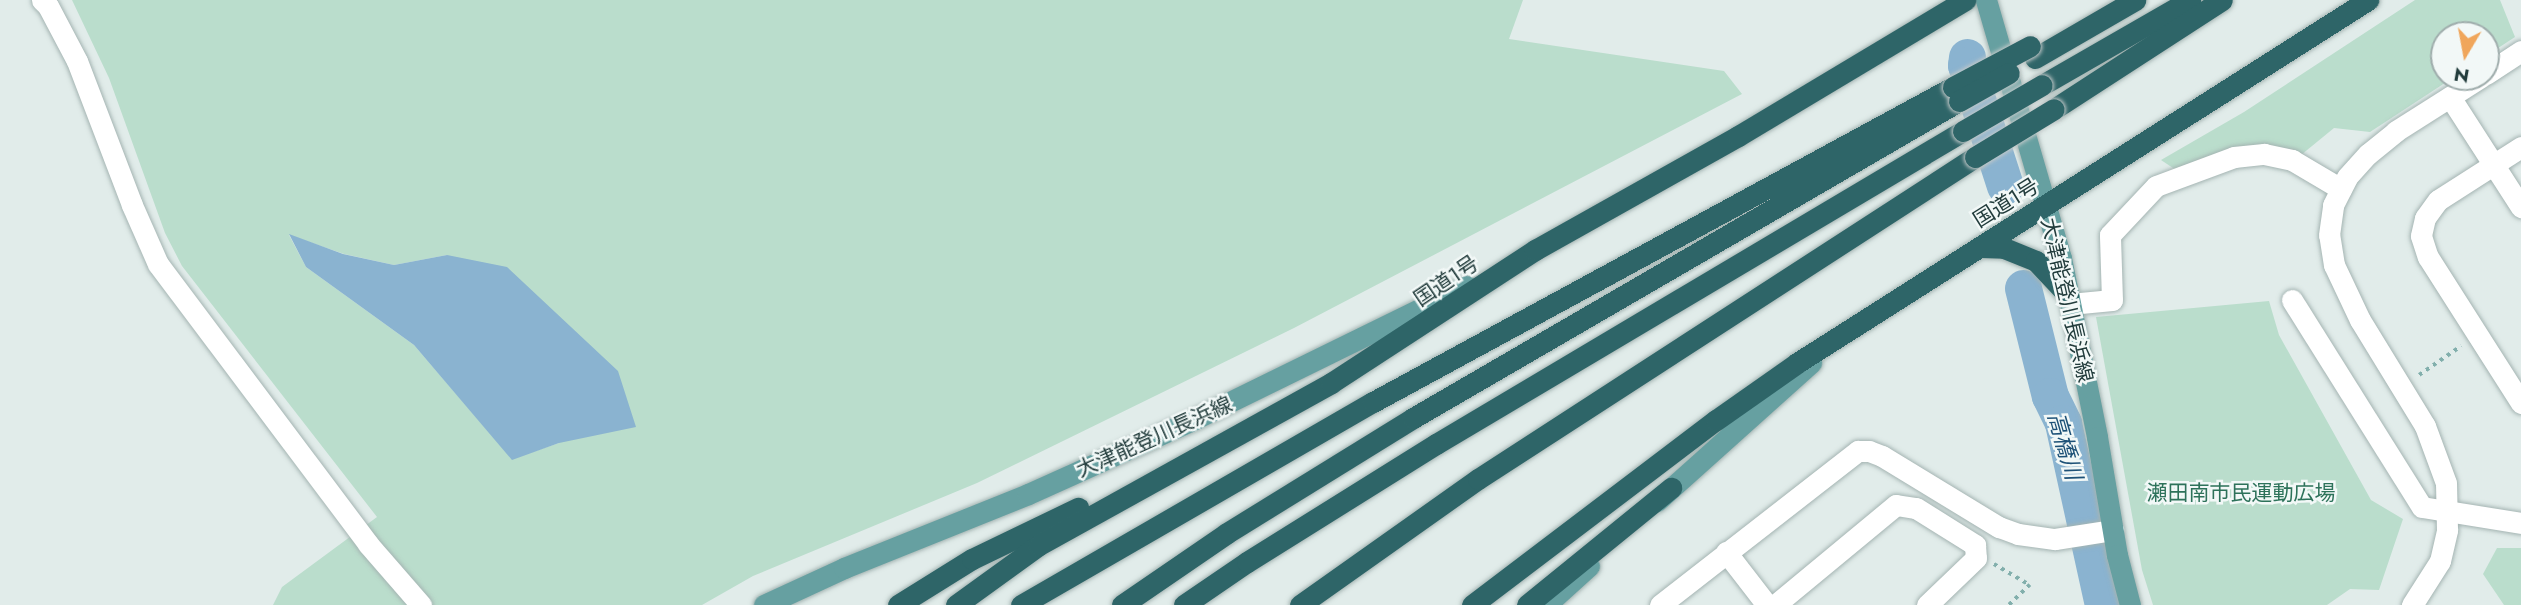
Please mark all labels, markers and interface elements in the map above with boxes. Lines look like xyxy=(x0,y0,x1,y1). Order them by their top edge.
north arrow xyxy=(2430,21,2500,91)
text: N xyxy=(2452,61,2471,90)
street label: 国道1号 xyxy=(1969,173,2043,233)
street label: 大津能登川長浜線 xyxy=(2036,215,2098,385)
street label: 国道1号 xyxy=(1409,250,1483,312)
street label: 大津能登川長浜線 xyxy=(1072,391,1236,483)
water label: 高橋川 xyxy=(2042,409,2088,483)
park label: 瀬田南市民運動広場 xyxy=(2147,480,2335,506)

